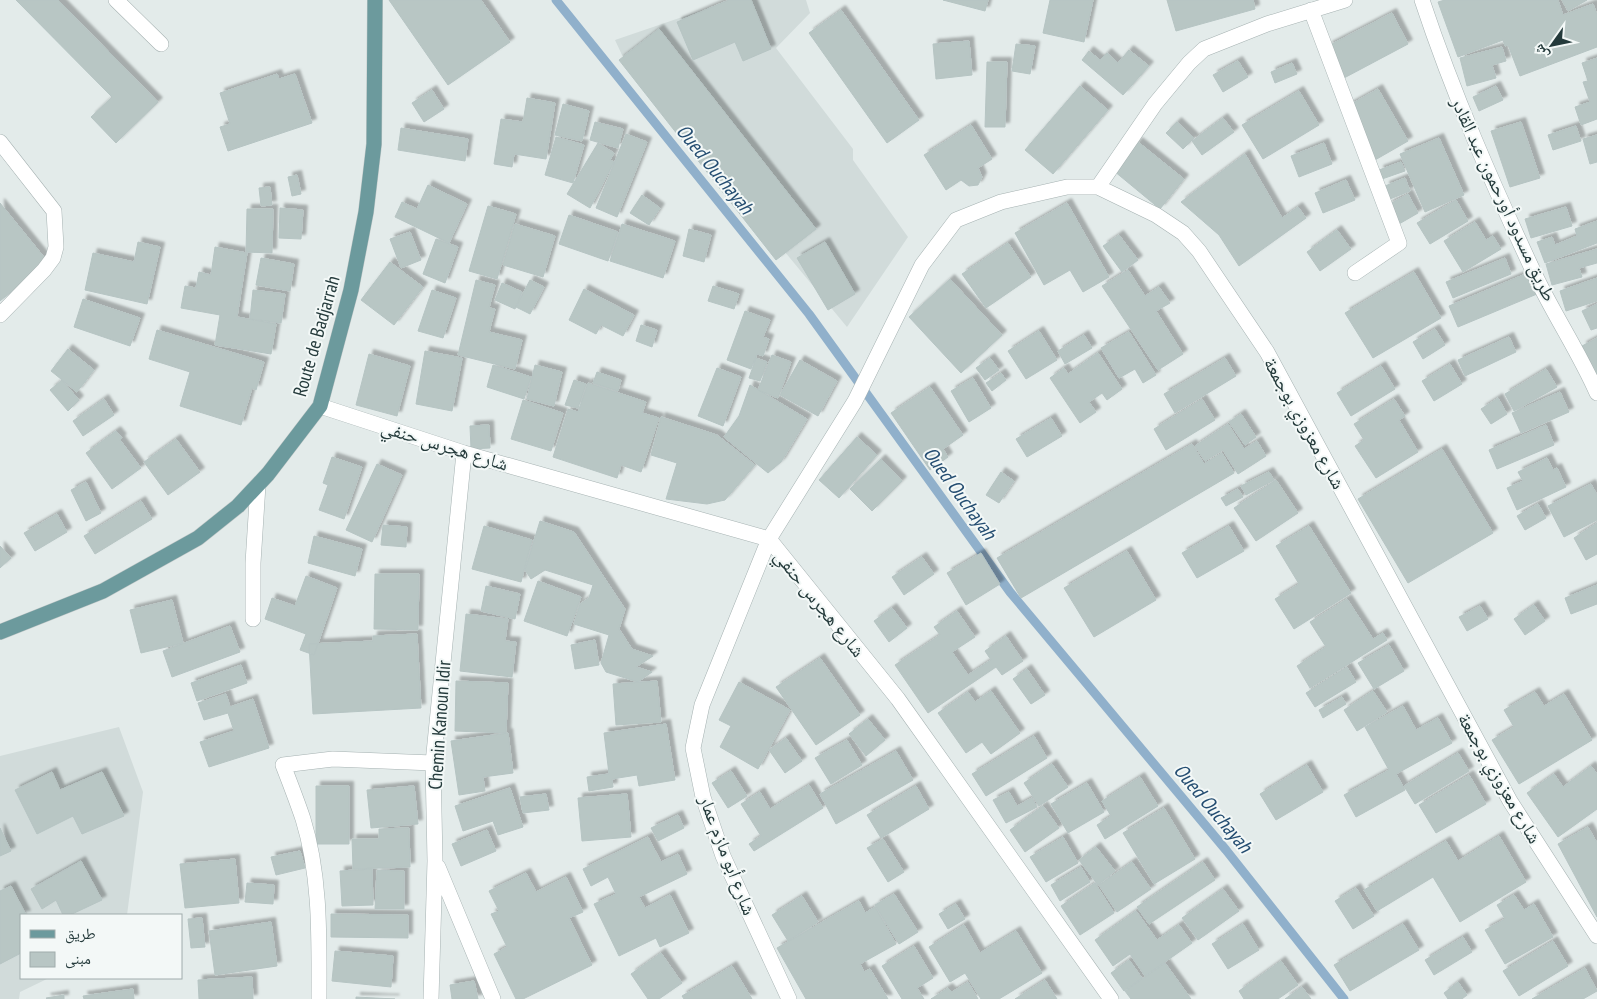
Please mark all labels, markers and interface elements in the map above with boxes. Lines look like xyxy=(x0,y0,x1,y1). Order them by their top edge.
north arrow xyxy=(1527,20,1577,70)
text: ش xyxy=(1529,41,1553,63)
street label: طريق مسدود أورحمون عبد القادر xyxy=(1446,92,1562,305)
water label: Oued Ouchayah xyxy=(671,119,760,220)
street label: Route de Badjarrah xyxy=(287,273,345,399)
street label: شارع معزوزي بوجمعة xyxy=(1256,353,1351,495)
street label: شارع هجرس حنفي xyxy=(378,414,511,479)
water label: Oued Ouchayah xyxy=(918,441,1003,546)
street label: شارع هجرس حنفي xyxy=(766,544,871,664)
street label: Chemin Kanoun Idir xyxy=(423,659,456,790)
street label: شارع معزوزي بوجمعة xyxy=(1450,708,1547,850)
water label: Oued Ouchayah xyxy=(1168,758,1259,859)
street label: شارع أبو مازم عمار xyxy=(692,791,762,919)
legend xyxy=(20,914,182,979)
text: طريق xyxy=(65,924,96,944)
text: مبنى xyxy=(65,949,91,969)

